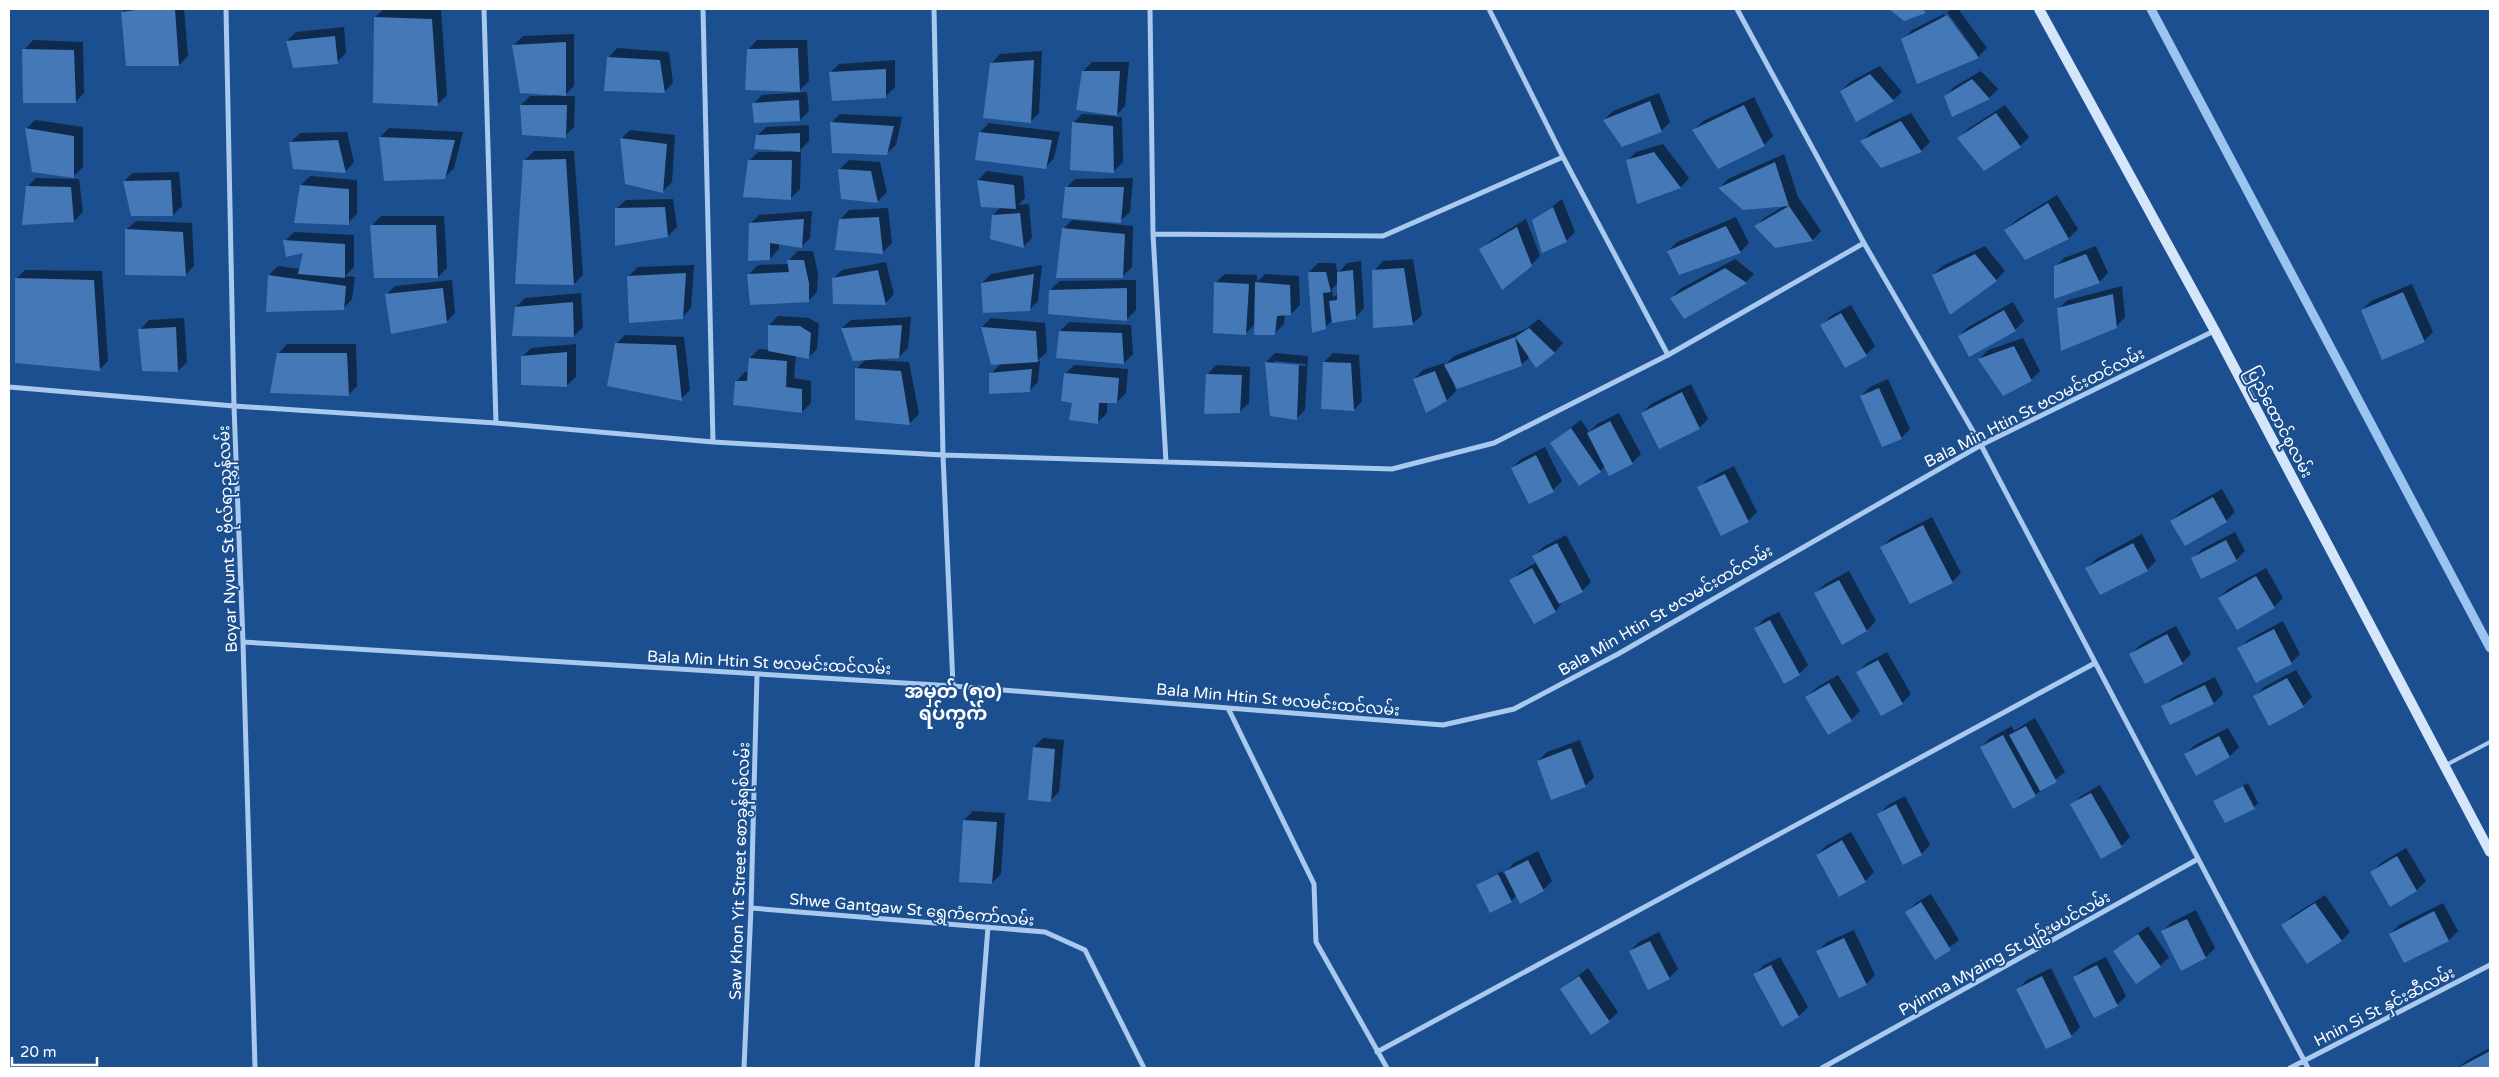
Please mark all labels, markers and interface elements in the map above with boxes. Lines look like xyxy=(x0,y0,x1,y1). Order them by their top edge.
street label: Bala Min Htin St ဗလမင်းထင်လမ်း xyxy=(1920,342,2148,472)
street label: ပြည်ထောင်စုလမ်း xyxy=(2238,363,2319,483)
street label: Boyar Nyunt St ဗိုလ်ရာညွှန်လမ်း xyxy=(212,425,246,653)
street label: Bala Min Htin St ဗလမင်းထင်လမ်း xyxy=(1554,539,1776,681)
street label: Bala Min Htin St ဗလမင်းထင်လမ်း xyxy=(646,645,892,679)
street label: Bala Min Htin St ဗလမင်းထင်လမ်း xyxy=(1155,677,1401,721)
district label: အမှတ် (၅၀) ရပ်ကွက် xyxy=(904,678,1002,729)
street label: Saw Khon Yit Street စောခွန်ရစ်လမ်း xyxy=(724,742,757,1000)
street label: Pyinma Myaing St ပျဥ်းမပင်လမ်း xyxy=(1894,885,2115,1023)
street label: Shwe Gantgaw St ရွှေကံကော်လမ်း xyxy=(788,887,1035,934)
street label: Hnin Si St နှင်းဆီလမ်း xyxy=(2310,961,2460,1055)
scale bar xyxy=(12,1034,98,1066)
text: 20 m xyxy=(20,1043,57,1061)

